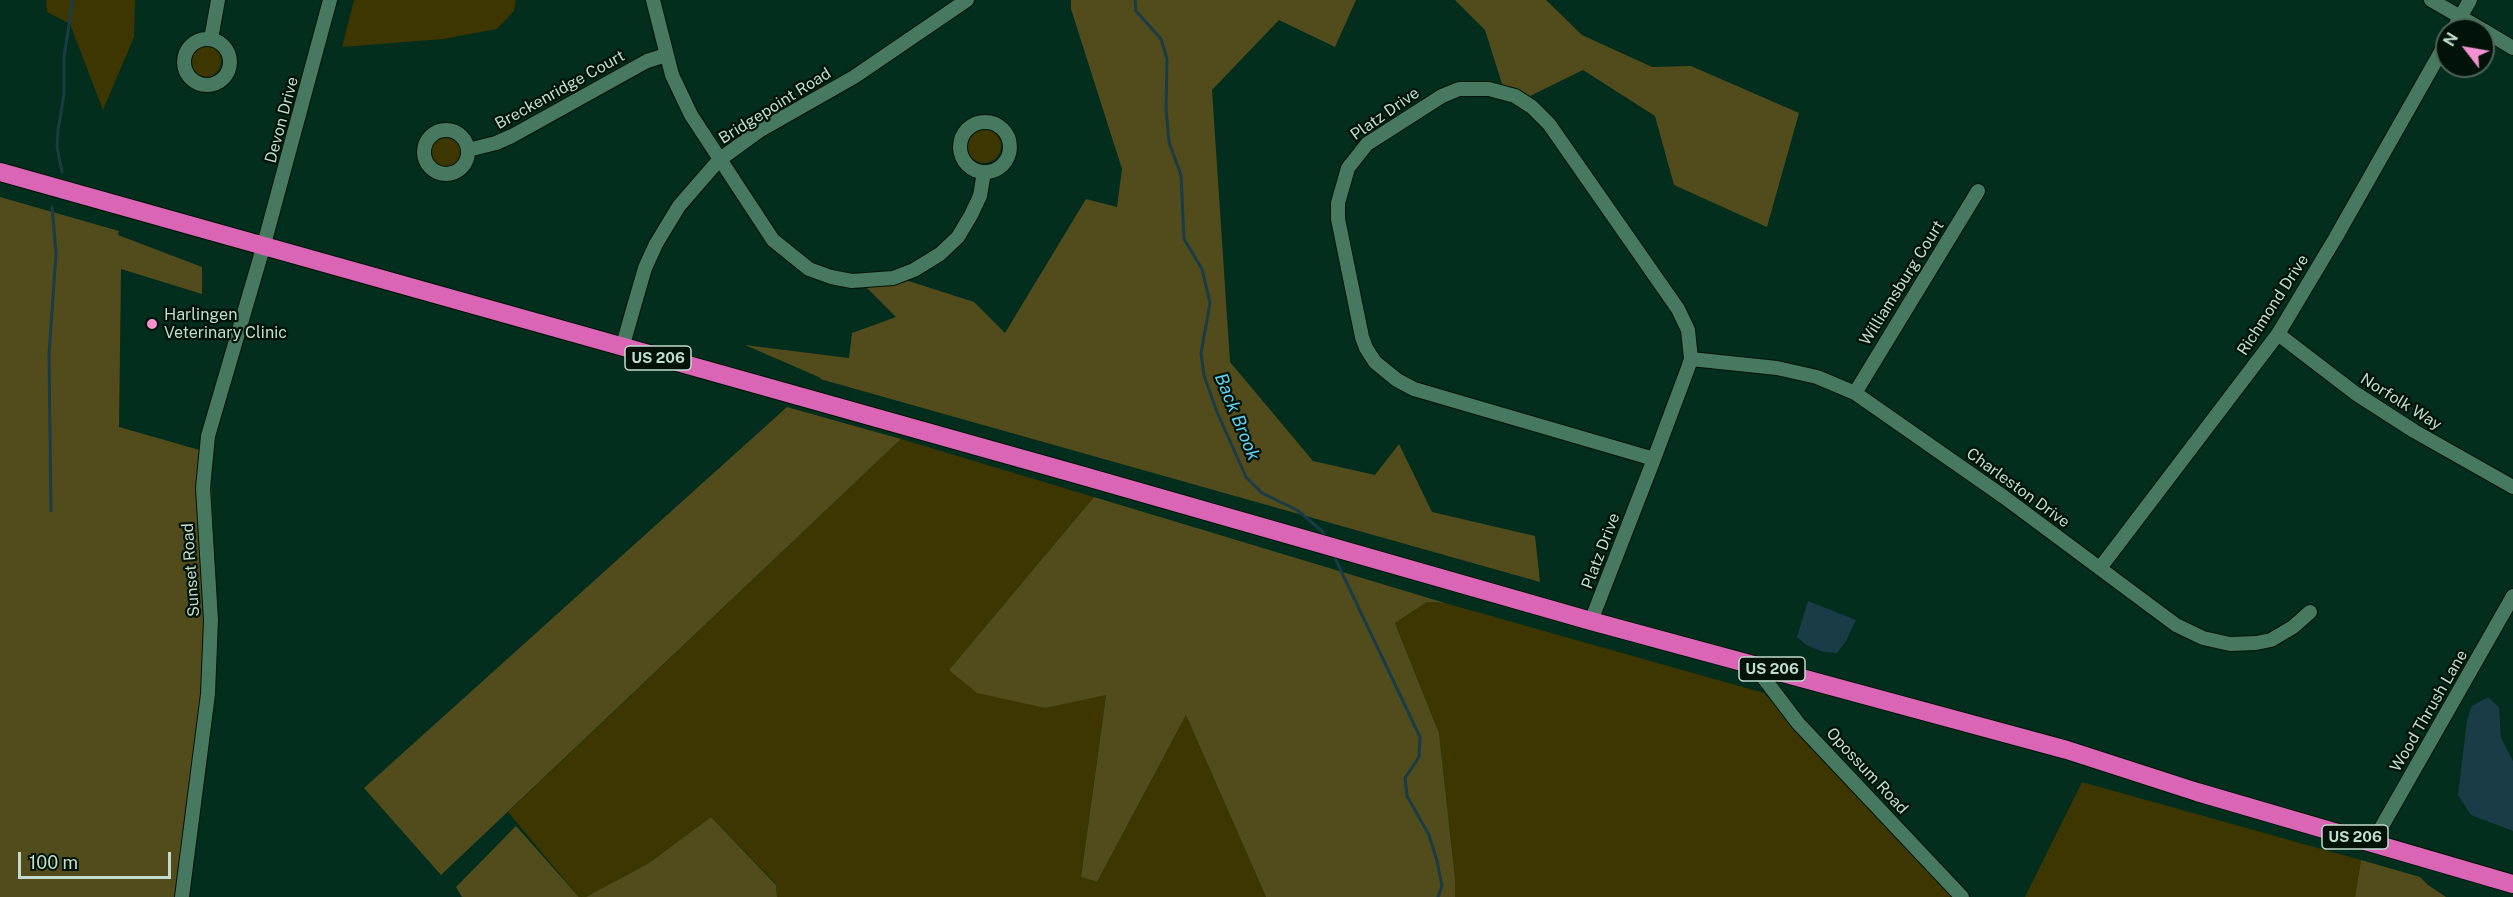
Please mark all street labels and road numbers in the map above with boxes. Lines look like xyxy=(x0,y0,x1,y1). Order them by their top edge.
street label: Breckenridge Court xyxy=(492,46,628,134)
street label: Bridgepoint Road xyxy=(715,64,835,148)
street label: Devon Drive xyxy=(261,75,303,165)
street label: Platz Drive xyxy=(1347,83,1423,145)
street label: Williamsburg Court xyxy=(1856,217,1948,349)
street label: Richmond Drive xyxy=(2233,251,2313,359)
road number: US 206 xyxy=(625,346,691,370)
street label: Norfolk Way xyxy=(2357,369,2445,435)
street label: Charleston Drive xyxy=(1963,444,2073,532)
street label: Platz Drive xyxy=(1578,510,1624,592)
street label: Sunset Road xyxy=(178,522,204,618)
street label: Wood Thrush Lane xyxy=(2386,647,2472,775)
road number: US 206 xyxy=(1739,657,1805,681)
street label: Opossum Road xyxy=(1822,724,1912,818)
road number: US 206 xyxy=(2322,825,2388,849)

